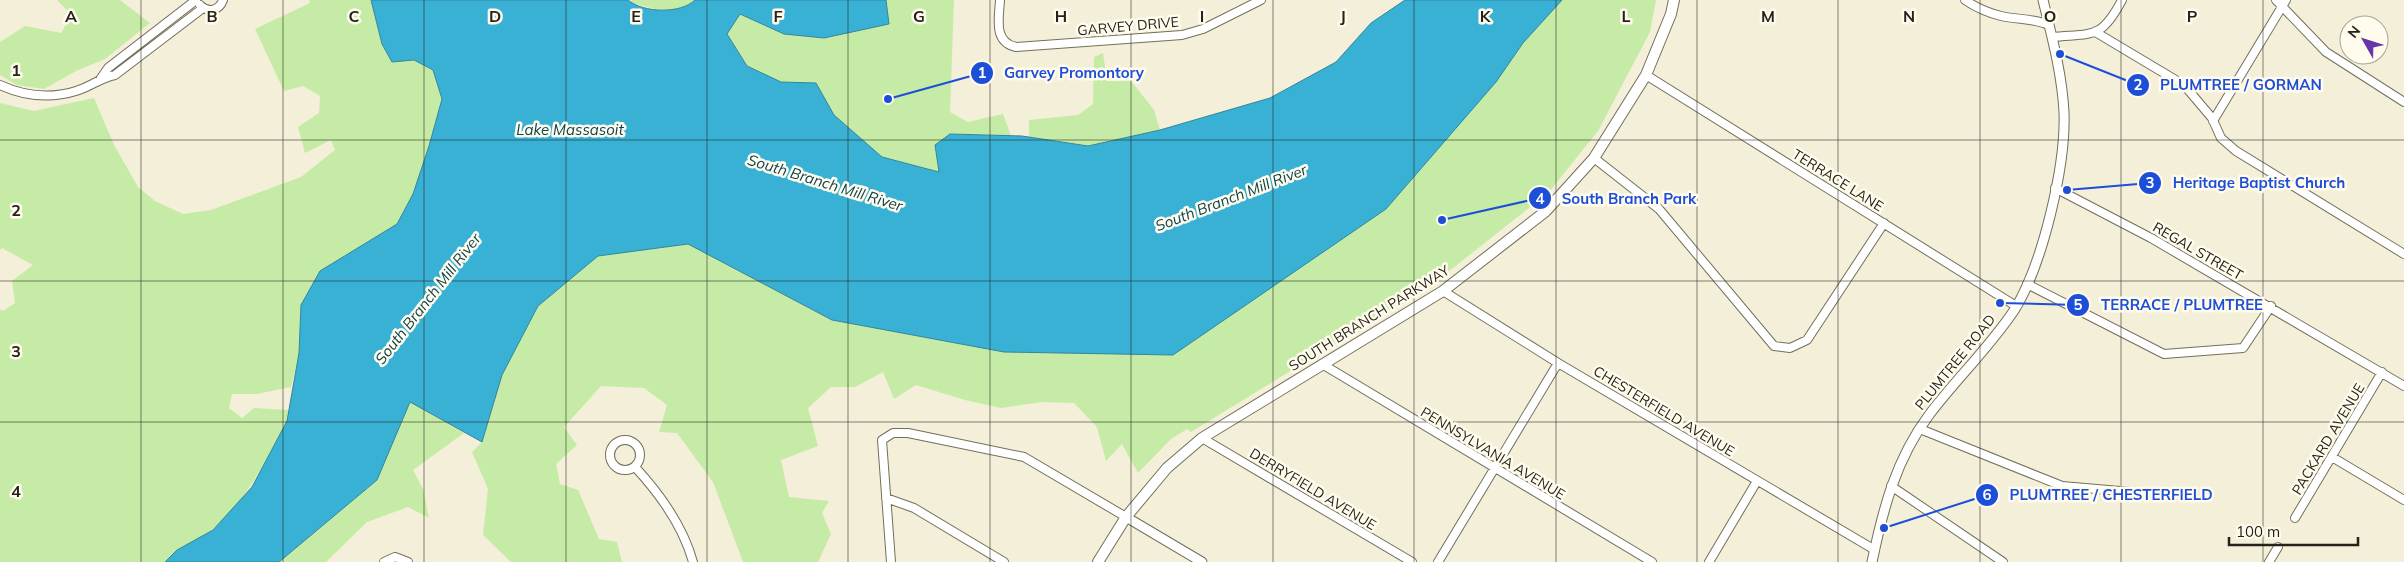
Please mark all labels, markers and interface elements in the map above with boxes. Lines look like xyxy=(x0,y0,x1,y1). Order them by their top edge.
text: A xyxy=(65,6,77,26)
text: B xyxy=(206,6,218,26)
text: C xyxy=(349,6,360,26)
text: D xyxy=(489,6,501,26)
text: E xyxy=(631,6,641,26)
text: F xyxy=(773,6,783,26)
text: G xyxy=(913,6,925,26)
text: H xyxy=(1055,6,1067,26)
text: I xyxy=(1200,6,1204,26)
text: J xyxy=(1340,6,1346,26)
text: K xyxy=(1480,6,1492,26)
text: L xyxy=(1622,6,1631,26)
text: M xyxy=(1761,6,1775,26)
text: N xyxy=(1903,6,1915,26)
text: O xyxy=(2044,6,2056,26)
text: P xyxy=(2187,6,2198,26)
street label: GARVEY DRIVE xyxy=(1076,13,1180,39)
north arrow xyxy=(2339,15,2389,65)
text: N xyxy=(2344,22,2364,42)
callout: Garvey Promontory xyxy=(969,58,1154,88)
text: 1 xyxy=(11,60,21,80)
text: 1 xyxy=(977,63,987,82)
text: Garvey Promontory xyxy=(1004,63,1145,82)
callout: PLUMTREE / GORMAN xyxy=(2125,70,2332,100)
text: 2 xyxy=(2133,75,2143,94)
text: PLUMTREE / GORMAN xyxy=(2160,75,2322,94)
water label: Lake Massasoit xyxy=(516,120,624,139)
street label: TERRACE LANE xyxy=(1789,145,1887,215)
water label: South Branch Mill River xyxy=(745,150,905,215)
water label: South Branch Mill River xyxy=(1152,160,1310,235)
callout: Heritage Baptist Church xyxy=(2137,168,2355,198)
text: 3 xyxy=(2145,173,2155,192)
text: Heritage Baptist Church xyxy=(2173,173,2345,192)
callout: South Branch Park xyxy=(1527,183,1707,213)
text: 4 xyxy=(1535,189,1545,208)
text: South Branch Park xyxy=(1562,189,1697,208)
text: 2 xyxy=(11,200,21,220)
street label: REGAL STREET xyxy=(2150,218,2247,284)
water label: South Branch Mill River xyxy=(371,229,485,368)
street label: SOUTH BRANCH PARKWAY xyxy=(1285,261,1453,375)
callout: TERRACE / PLUMTREE xyxy=(2066,290,2273,320)
text: 5 xyxy=(2073,295,2083,314)
text: TERRACE / PLUMTREE xyxy=(2101,295,2263,314)
street label: PLUMTREE ROAD xyxy=(1911,311,1999,413)
text: 3 xyxy=(11,341,21,361)
street label: CHESTERFIELD AVENUE xyxy=(1590,362,1738,460)
street label: PACKARD AVENUE xyxy=(2288,380,2368,498)
street label: PENNSYLVANIA AVENUE xyxy=(1417,403,1569,503)
street label: DERRYFIELD AVENUE xyxy=(1246,444,1380,534)
callout: PLUMTREE / CHESTERFIELD xyxy=(1974,480,2222,510)
text: 4 xyxy=(11,481,21,501)
text: 6 xyxy=(1982,485,1992,504)
text: PLUMTREE / CHESTERFIELD xyxy=(2009,485,2213,504)
scale bar xyxy=(2229,514,2358,546)
text: 100 m xyxy=(2236,522,2280,541)

